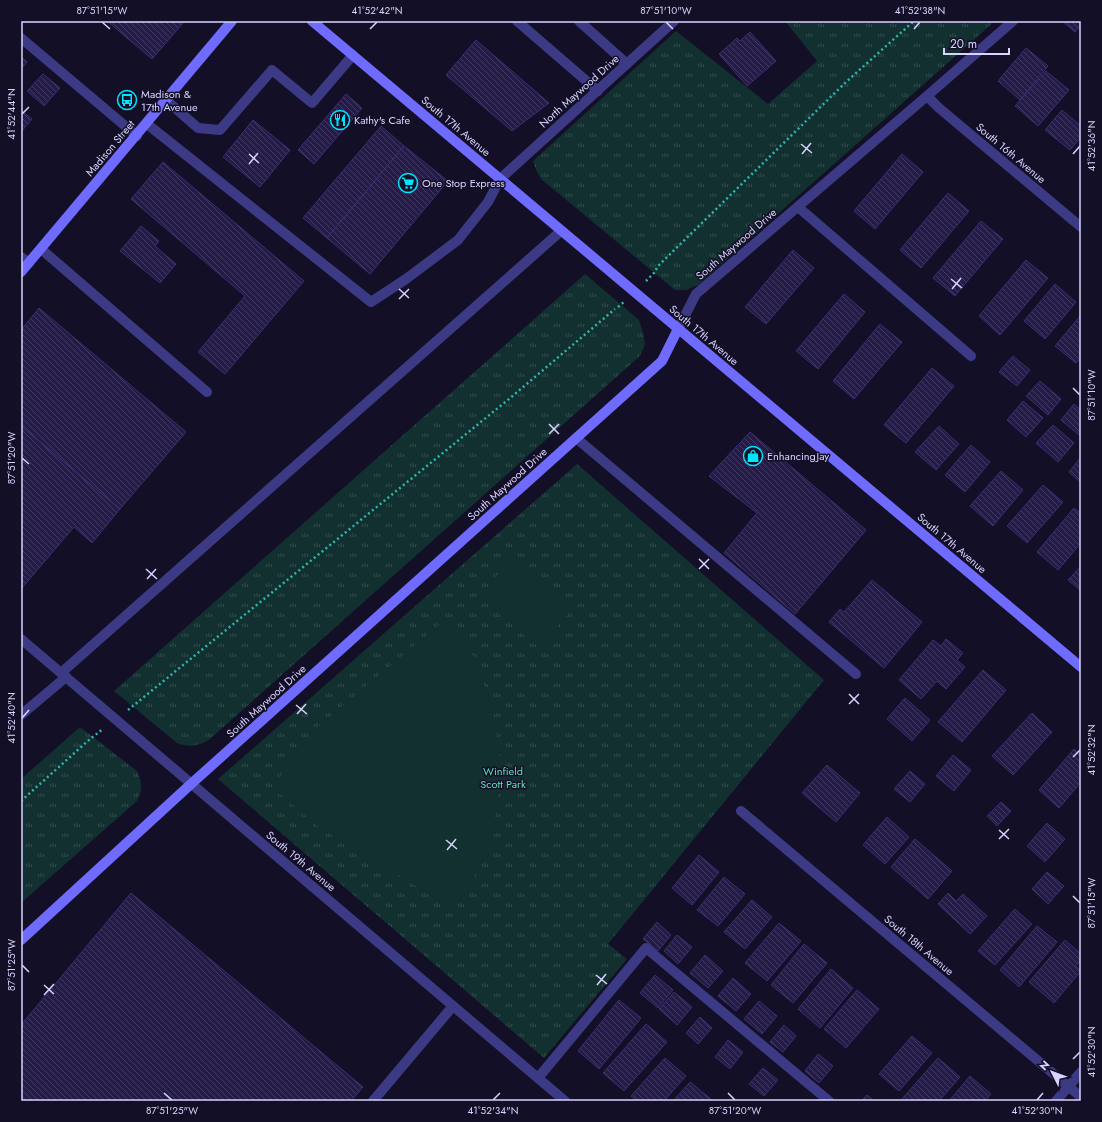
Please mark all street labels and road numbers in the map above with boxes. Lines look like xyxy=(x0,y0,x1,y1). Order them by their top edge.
street label: North Maywood Drive xyxy=(535,50,623,131)
street label: South 17th Avenue xyxy=(418,92,494,160)
street label: Madison Street xyxy=(82,116,139,180)
street label: South 16th Avenue xyxy=(973,119,1050,187)
street label: South Maywood Drive xyxy=(692,204,780,284)
street label: South 17th Avenue xyxy=(666,301,742,369)
street label: South Maywood Drive xyxy=(464,444,551,524)
street label: South 17th Avenue xyxy=(914,509,990,577)
street label: South Maywood Drive xyxy=(223,661,310,741)
street label: South 19th Avenue xyxy=(263,827,340,895)
street label: South 18th Avenue xyxy=(881,911,958,979)

